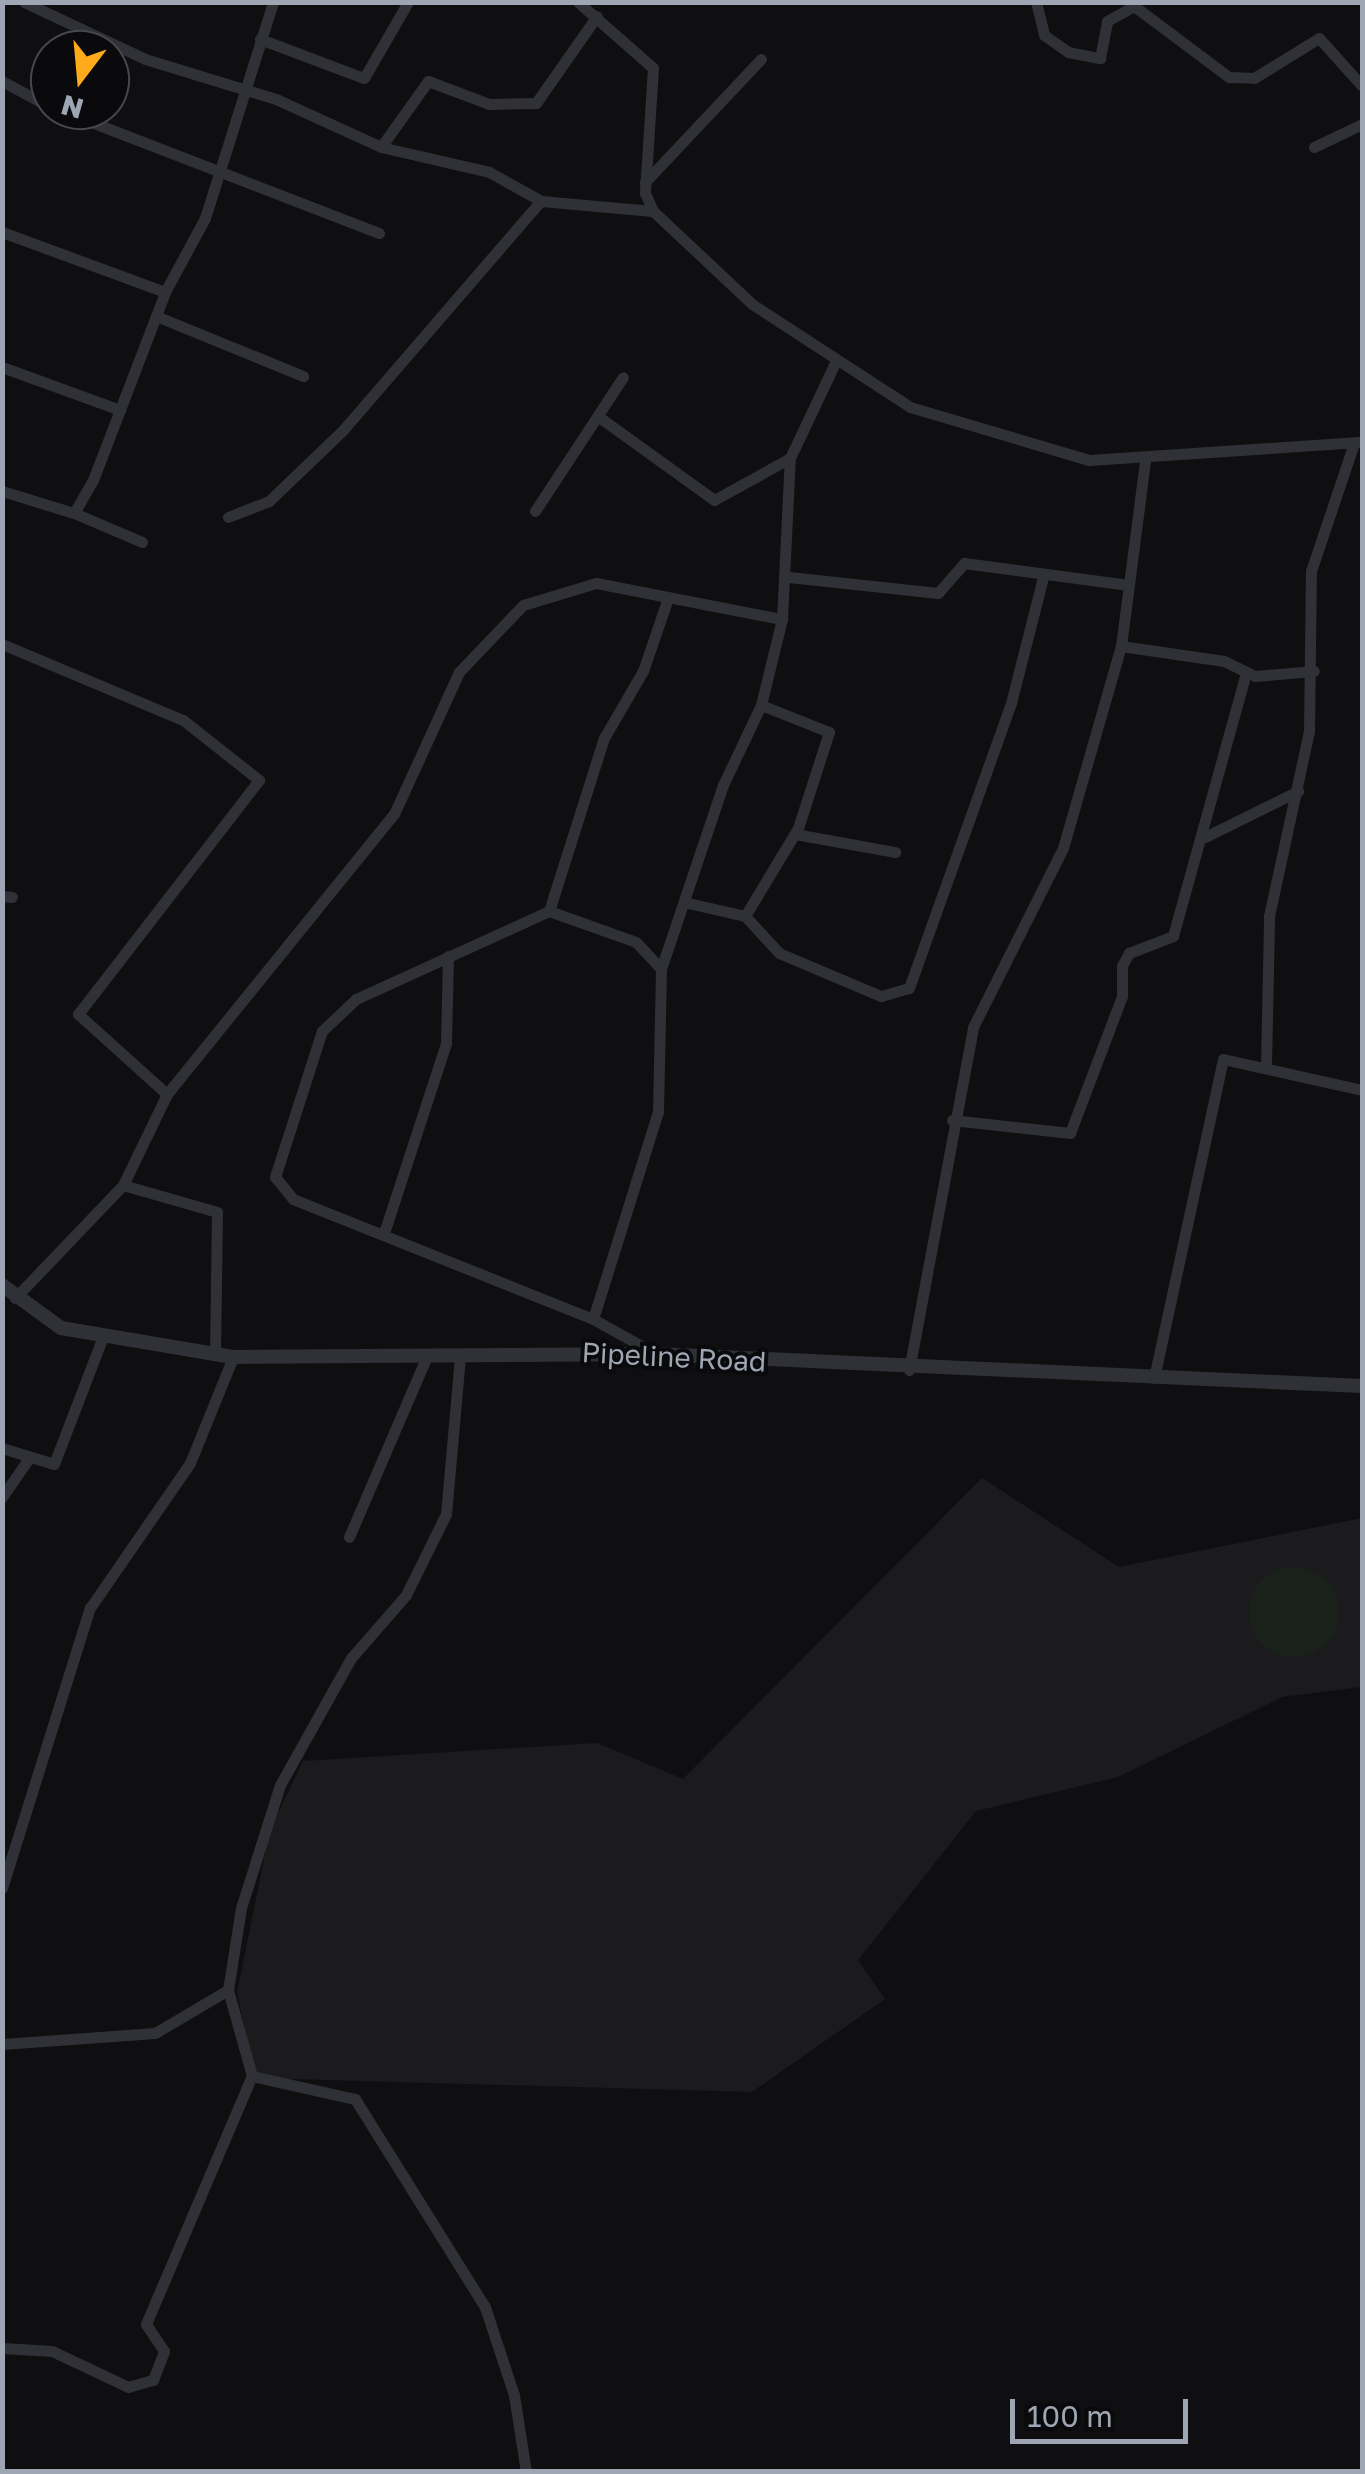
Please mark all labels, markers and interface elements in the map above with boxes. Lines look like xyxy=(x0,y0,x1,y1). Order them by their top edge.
north arrow xyxy=(30,30,130,130)
text: N xyxy=(57,89,87,126)
street label: Pipeline Road xyxy=(581,1335,767,1379)
scale bar xyxy=(1015,2379,1192,2441)
text: 100 m xyxy=(1027,2398,1113,2434)

